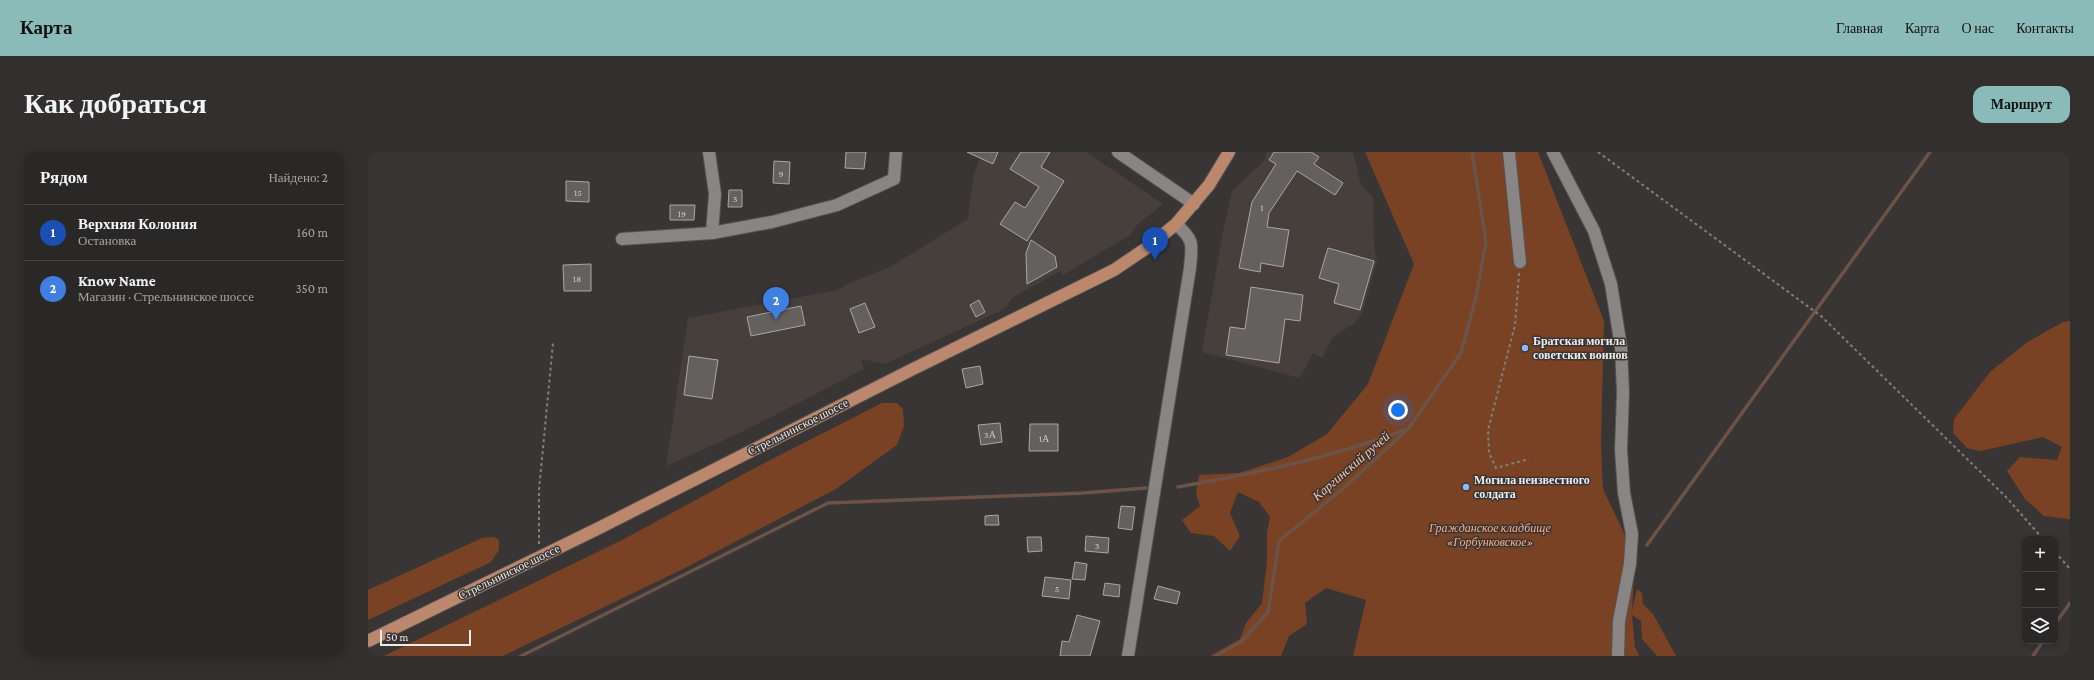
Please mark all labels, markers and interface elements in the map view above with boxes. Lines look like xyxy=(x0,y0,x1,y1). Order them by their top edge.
text: Карта xyxy=(20,17,72,38)
text: Главная xyxy=(1836,20,1883,36)
text: Карта xyxy=(1905,20,1940,36)
text: О нас xyxy=(1962,20,1994,36)
text: Контакты xyxy=(2016,20,2074,36)
button: Маршрут xyxy=(1973,86,2070,123)
text: Как добраться xyxy=(24,88,207,119)
text: Рядом xyxy=(40,168,88,187)
house number: 9 xyxy=(778,168,784,179)
text: Найдено: 2 xyxy=(268,170,328,185)
house number: 15 xyxy=(574,187,582,198)
house number: 3 xyxy=(733,193,738,204)
house number: 1 xyxy=(1260,202,1264,213)
house number: 19 xyxy=(678,208,686,219)
text: Верхняя Колония xyxy=(78,216,197,232)
text: 1 xyxy=(51,225,55,240)
text: 160 m xyxy=(297,225,328,240)
pin: 1 xyxy=(1142,227,1168,260)
text: Остановка xyxy=(78,233,136,248)
text: Know Name xyxy=(78,273,156,289)
house number: 18 xyxy=(573,273,581,284)
text: 2 xyxy=(50,281,56,296)
text: 350 m xyxy=(295,281,328,296)
pin: 2 xyxy=(763,287,789,320)
text: Магазин · Стрельнинское шоссе xyxy=(78,289,254,304)
place label: Братская могила советских воинов xyxy=(1533,334,1628,362)
marker: Братская могила советских воинов xyxy=(1520,343,1530,353)
street label: Стрельнинское шоссе xyxy=(745,396,851,458)
your location xyxy=(1388,400,1408,420)
water label: Каргинский ручей xyxy=(1309,428,1393,504)
house number: 3А xyxy=(984,429,997,440)
house number: 1А xyxy=(1039,433,1050,444)
place label: Могила неизвестного солдата xyxy=(1474,473,1590,501)
marker: Могила неизвестного солдата xyxy=(1461,482,1471,492)
park label: Гражданское кладбище «Горбунковское» xyxy=(1428,521,1552,549)
map controls xyxy=(2022,536,2058,644)
button: + xyxy=(2022,536,2058,572)
house number: 3 xyxy=(1095,540,1100,551)
street label: Стрельнинское шоссе xyxy=(456,541,562,603)
button: − xyxy=(2022,572,2058,608)
house number: 5 xyxy=(1055,583,1060,594)
button: layers xyxy=(2022,608,2058,644)
scale bar xyxy=(380,628,471,647)
text: 50 m xyxy=(386,631,408,643)

